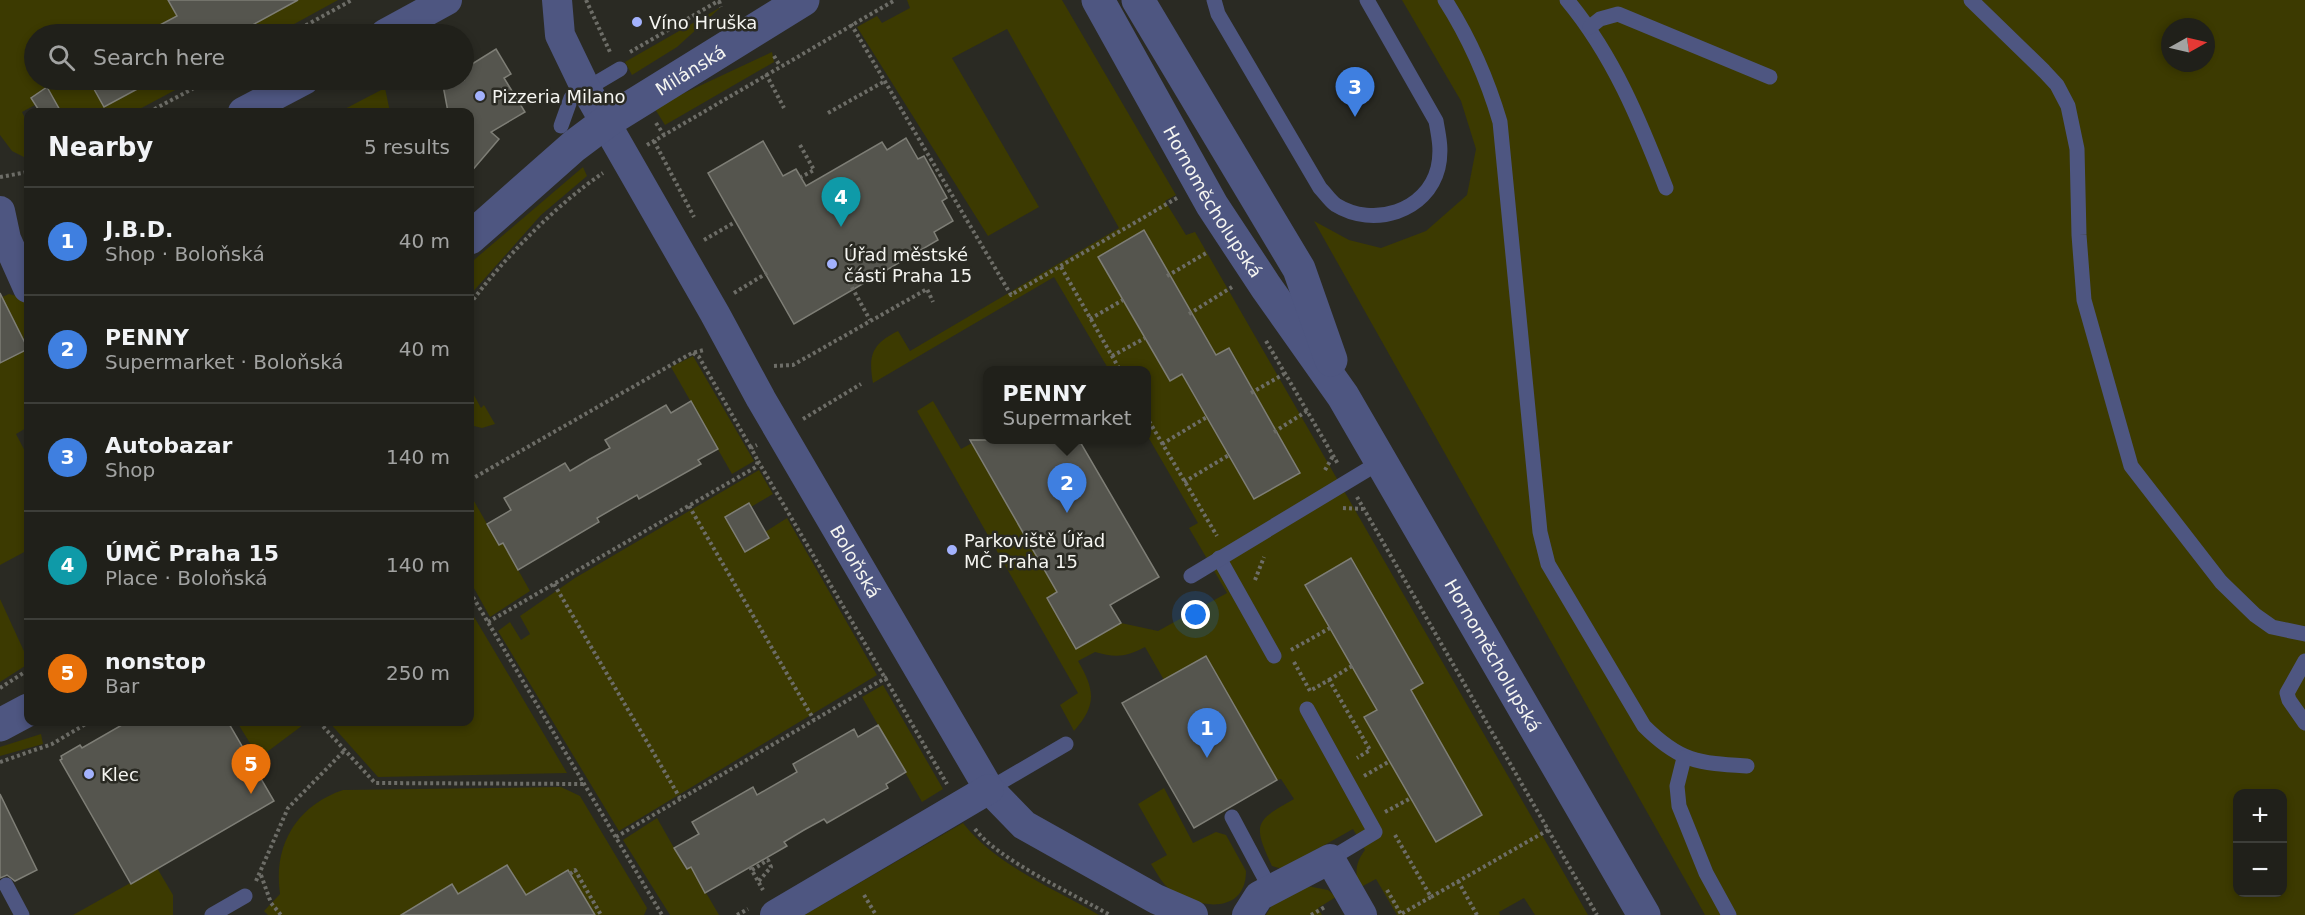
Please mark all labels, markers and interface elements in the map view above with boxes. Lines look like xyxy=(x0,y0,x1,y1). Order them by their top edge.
place label: Víno Hruška xyxy=(649,12,757,33)
marker: Víno Hruška xyxy=(630,15,644,29)
north arrow xyxy=(2161,18,2215,72)
search box xyxy=(24,24,474,90)
street label: Milánská xyxy=(651,40,729,99)
icon: search xyxy=(45,41,78,74)
text: Search here xyxy=(93,45,225,70)
pin: 3 xyxy=(1336,68,1374,117)
place label: Pizzeria Milano xyxy=(492,86,626,107)
marker: Pizzeria Milano xyxy=(473,89,487,103)
street label: Hornoměcholupská xyxy=(1159,122,1267,281)
text: Nearby xyxy=(48,132,153,162)
text: 5 results xyxy=(364,135,450,159)
pin: 4 xyxy=(822,178,860,227)
text: J.B.D. xyxy=(105,217,173,242)
text: 1 xyxy=(61,229,74,253)
text: 40 m xyxy=(399,229,450,253)
text: Shop · Boloňská xyxy=(105,242,265,266)
place label: Úřad městské části Praha 15 xyxy=(844,244,972,286)
marker: Úřad městské části Praha 15 xyxy=(825,257,839,271)
text: PENNY xyxy=(105,325,189,350)
text: 2 xyxy=(61,337,74,361)
text: 40 m xyxy=(399,337,450,361)
text: Supermarket · Boloňská xyxy=(105,350,344,374)
popup xyxy=(983,366,1151,444)
text: PENNY xyxy=(1002,381,1086,406)
text: Supermarket xyxy=(1002,406,1132,430)
text: Autobazar xyxy=(105,433,232,458)
text: 3 xyxy=(61,445,74,469)
text: 140 m xyxy=(386,445,450,469)
text: Shop xyxy=(105,458,155,482)
pin: 2 xyxy=(1048,464,1086,513)
street label: Boloňská xyxy=(826,521,885,602)
place label: Parkoviště Úřad MČ Praha 15 xyxy=(964,530,1105,572)
text: ÚMČ Praha 15 xyxy=(105,541,279,566)
marker: Parkoviště Úřad MČ Praha 15 xyxy=(945,543,959,557)
text: 4 xyxy=(61,553,74,577)
text: 140 m xyxy=(386,553,450,577)
text: Place · Boloňská xyxy=(105,566,268,590)
street label: Hornoměcholupská xyxy=(1441,575,1546,736)
your location xyxy=(1181,600,1210,629)
text: nonstop xyxy=(105,649,206,674)
text: 5 xyxy=(61,661,74,685)
text: 250 m xyxy=(386,661,450,685)
text: Bar xyxy=(105,674,139,698)
pin: 1 xyxy=(1188,708,1226,758)
pin: 5 xyxy=(232,744,270,794)
place label: Klec xyxy=(101,764,139,785)
marker: Klec xyxy=(82,767,96,781)
map controls xyxy=(2233,789,2287,897)
button: + xyxy=(2233,789,2287,843)
button: − xyxy=(2233,843,2287,897)

